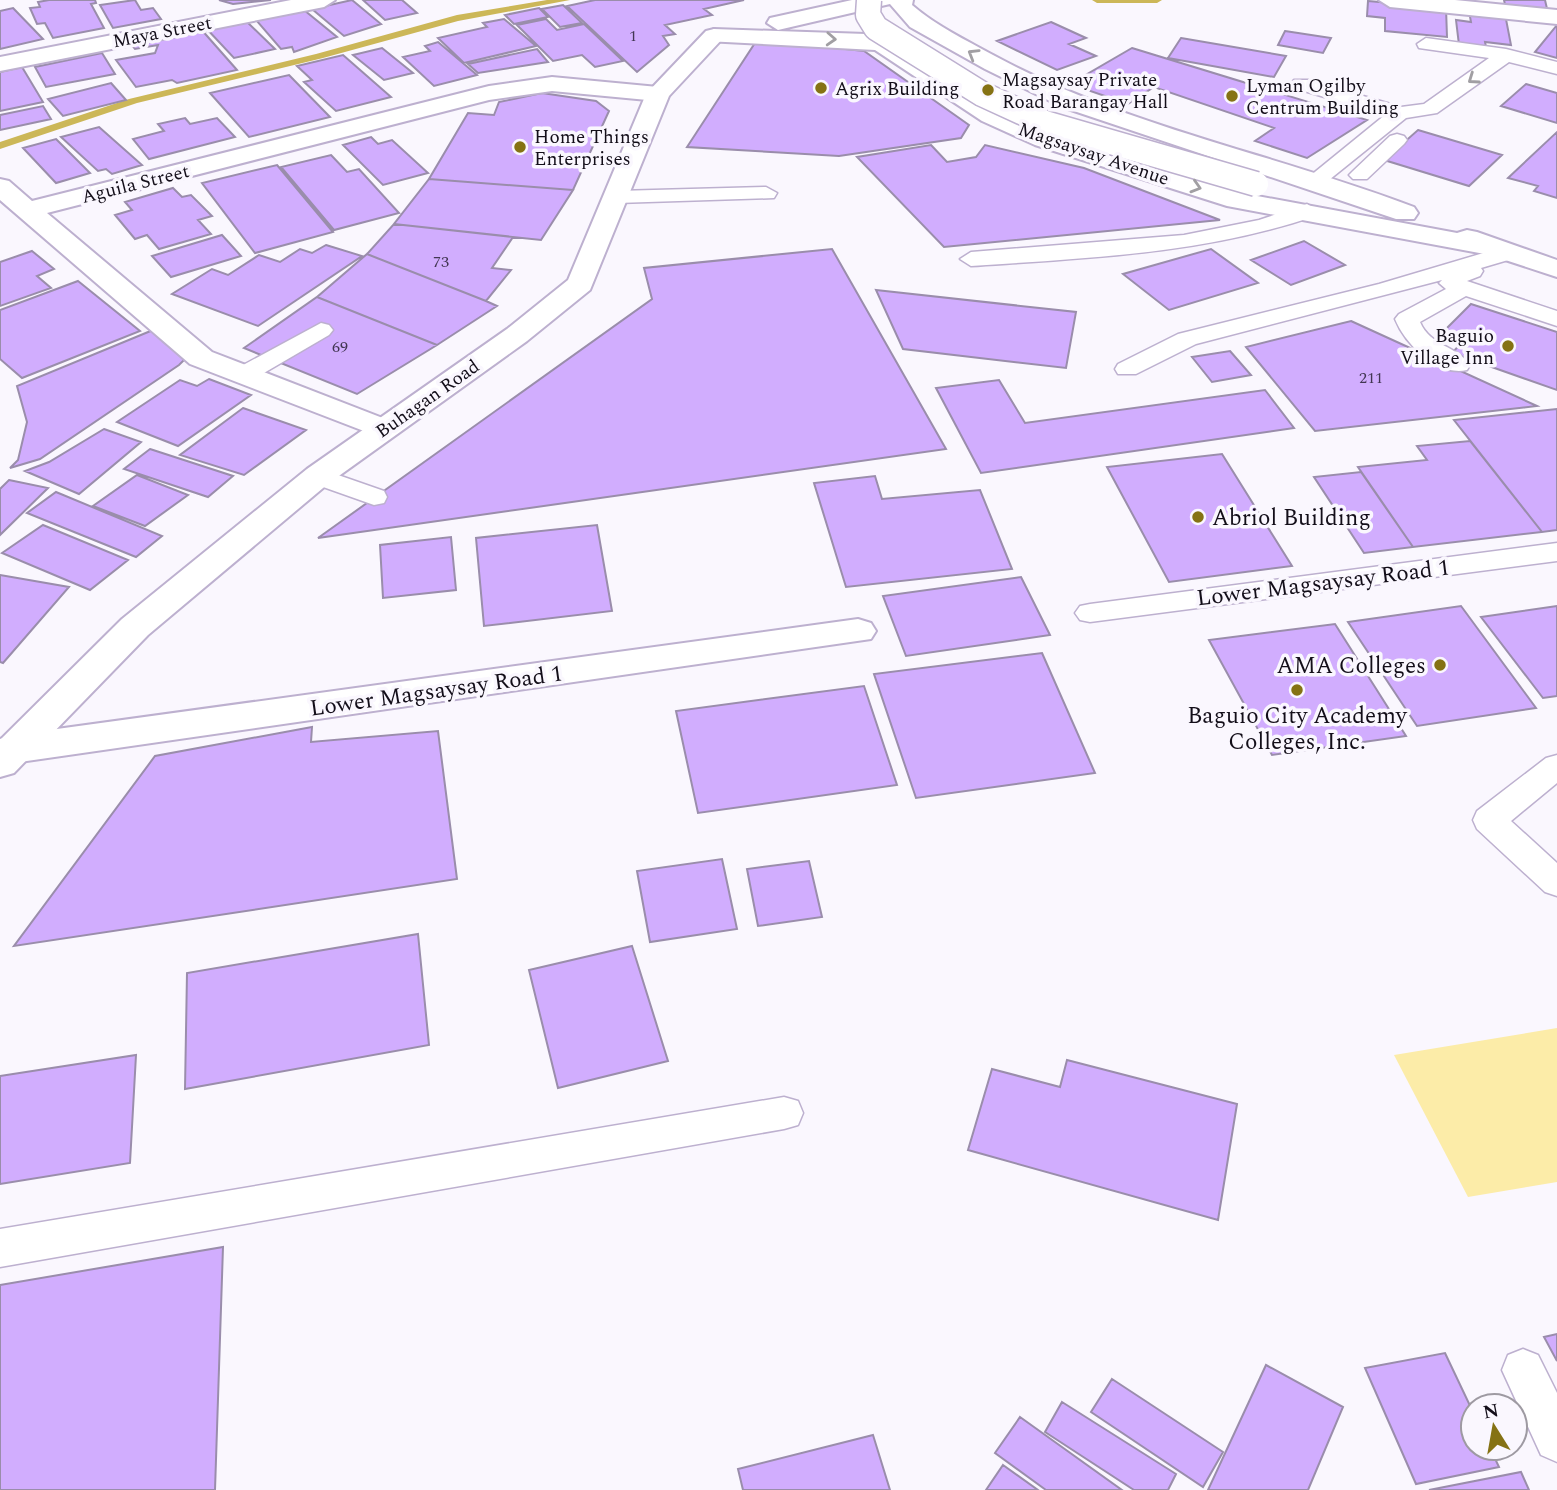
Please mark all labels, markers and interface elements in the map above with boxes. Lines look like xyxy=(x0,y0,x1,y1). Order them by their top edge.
street label: Maya Street xyxy=(110,9,215,56)
house number: 1 xyxy=(629,24,637,48)
one-way arrow xyxy=(826,31,837,46)
one-way arrow xyxy=(967,49,980,62)
place label: Magsaysay Private Road Barangay Hall xyxy=(1002,66,1168,117)
one-way arrow xyxy=(1468,71,1481,83)
place label: Lyman Ogilby Centrum Building xyxy=(1246,72,1399,123)
place label: Agrix Building xyxy=(835,75,959,104)
marker: Agrix Building xyxy=(813,80,829,96)
marker: Magsaysay Private Road Barangay Hall xyxy=(980,82,996,98)
marker: Lyman Ogilby Centrum Building xyxy=(1224,88,1240,104)
street label: Magsaysay Avenue xyxy=(1014,115,1173,194)
place label: Home Things Enterprises xyxy=(534,123,649,174)
marker: Home Things Enterprises xyxy=(512,139,528,155)
street label: Aguila Street xyxy=(78,157,193,212)
one-way arrow xyxy=(1189,179,1201,194)
house number: 73 xyxy=(433,250,449,274)
place label: Baguio Village Inn xyxy=(1400,322,1494,373)
house number: 69 xyxy=(332,335,348,359)
marker: Baguio Village Inn xyxy=(1500,338,1516,354)
street label: Buhagan Road xyxy=(370,353,486,446)
house number: 211 xyxy=(1359,366,1383,390)
place label: Abriol Building xyxy=(1212,501,1371,536)
marker: Abriol Building xyxy=(1190,509,1206,525)
street label: Lower Magsaysay Road 1 xyxy=(1195,551,1452,616)
place label: AMA Colleges xyxy=(1277,649,1426,684)
street label: Lower Magsaysay Road 1 xyxy=(308,656,565,727)
marker: AMA Colleges xyxy=(1432,657,1448,673)
marker: Baguio City Academy Colleges, Inc. xyxy=(1289,682,1305,698)
place label: Baguio City Academy Colleges, Inc. xyxy=(1187,699,1408,760)
north arrow xyxy=(1459,1392,1529,1462)
text: N xyxy=(1481,1396,1501,1427)

